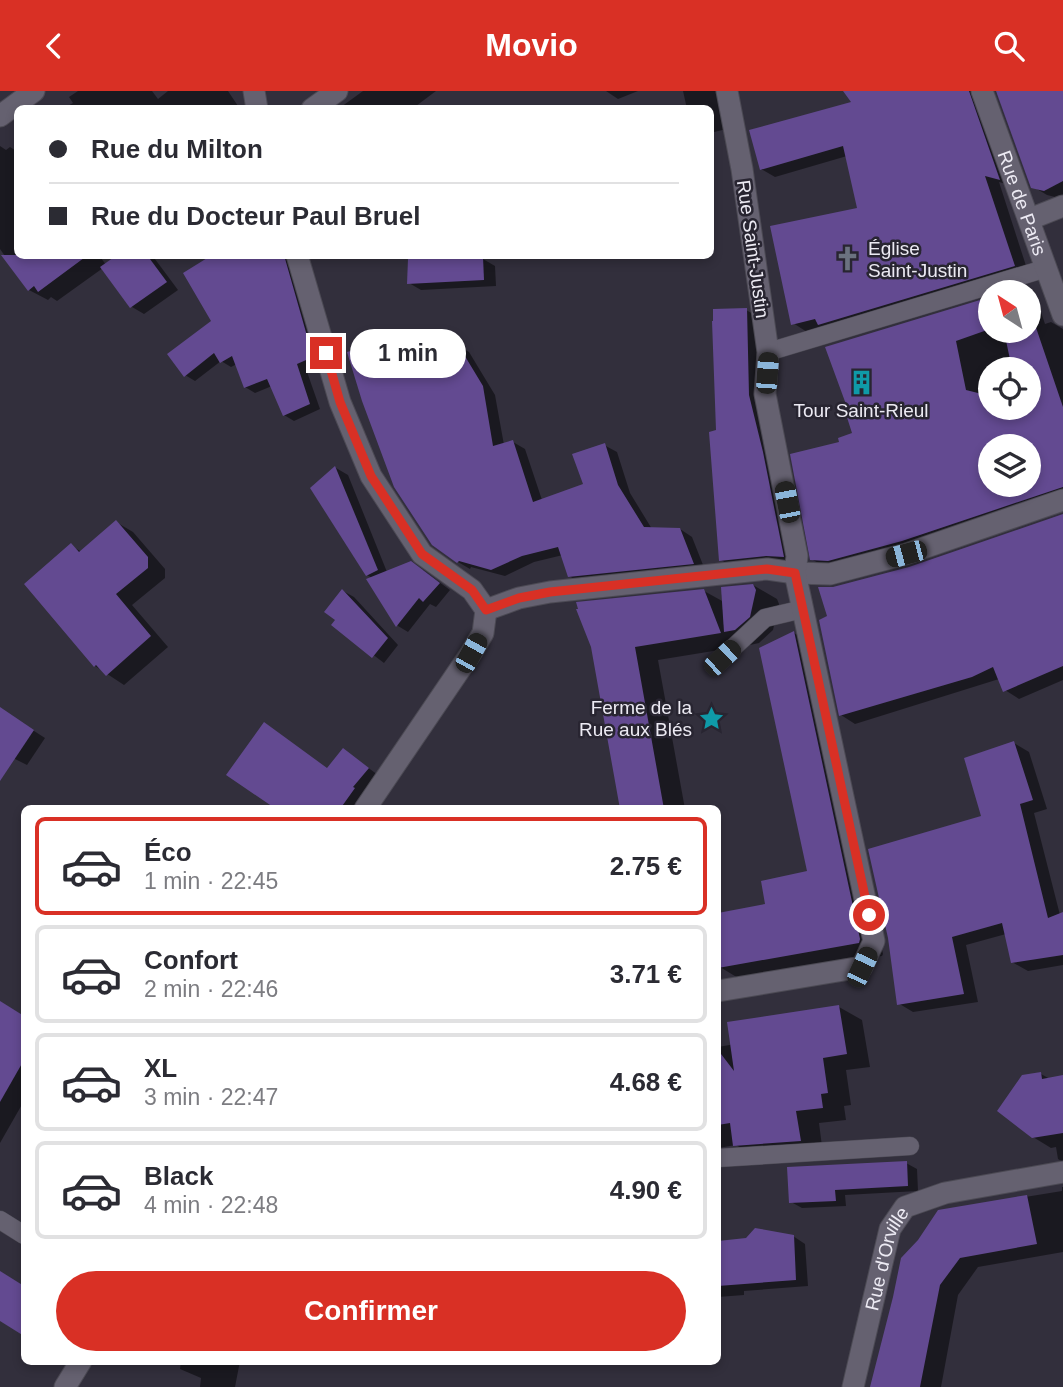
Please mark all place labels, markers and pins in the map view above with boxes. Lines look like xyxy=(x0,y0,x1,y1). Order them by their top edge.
place label: Église Saint-Justin xyxy=(868,238,967,281)
church icon: Église Saint-Justin xyxy=(834,245,862,273)
building icon: Tour Saint-Rieul xyxy=(847,368,875,396)
place label: Tour Saint-Rieul xyxy=(793,400,929,421)
place label: Ferme de la Rue aux Blés xyxy=(579,697,692,740)
place icon: Ferme de la Rue aux Blés xyxy=(698,704,726,732)

